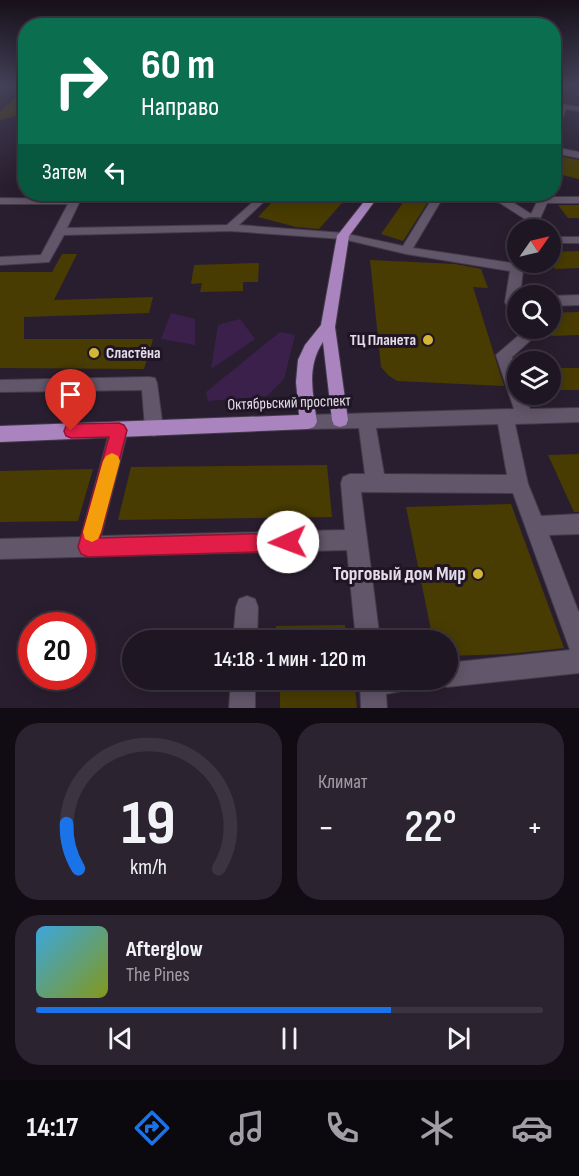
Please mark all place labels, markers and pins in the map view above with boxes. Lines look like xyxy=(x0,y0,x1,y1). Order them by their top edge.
place label: ТЦ Планета xyxy=(350,331,416,350)
marker: ТЦ Планета xyxy=(421,333,435,347)
place label: Сластёна xyxy=(106,344,161,363)
marker: Сластёна xyxy=(87,346,101,360)
pin xyxy=(45,369,96,431)
place label: Торговый дом Мир xyxy=(333,562,466,586)
marker: Торговый дом Мир xyxy=(471,567,485,581)

